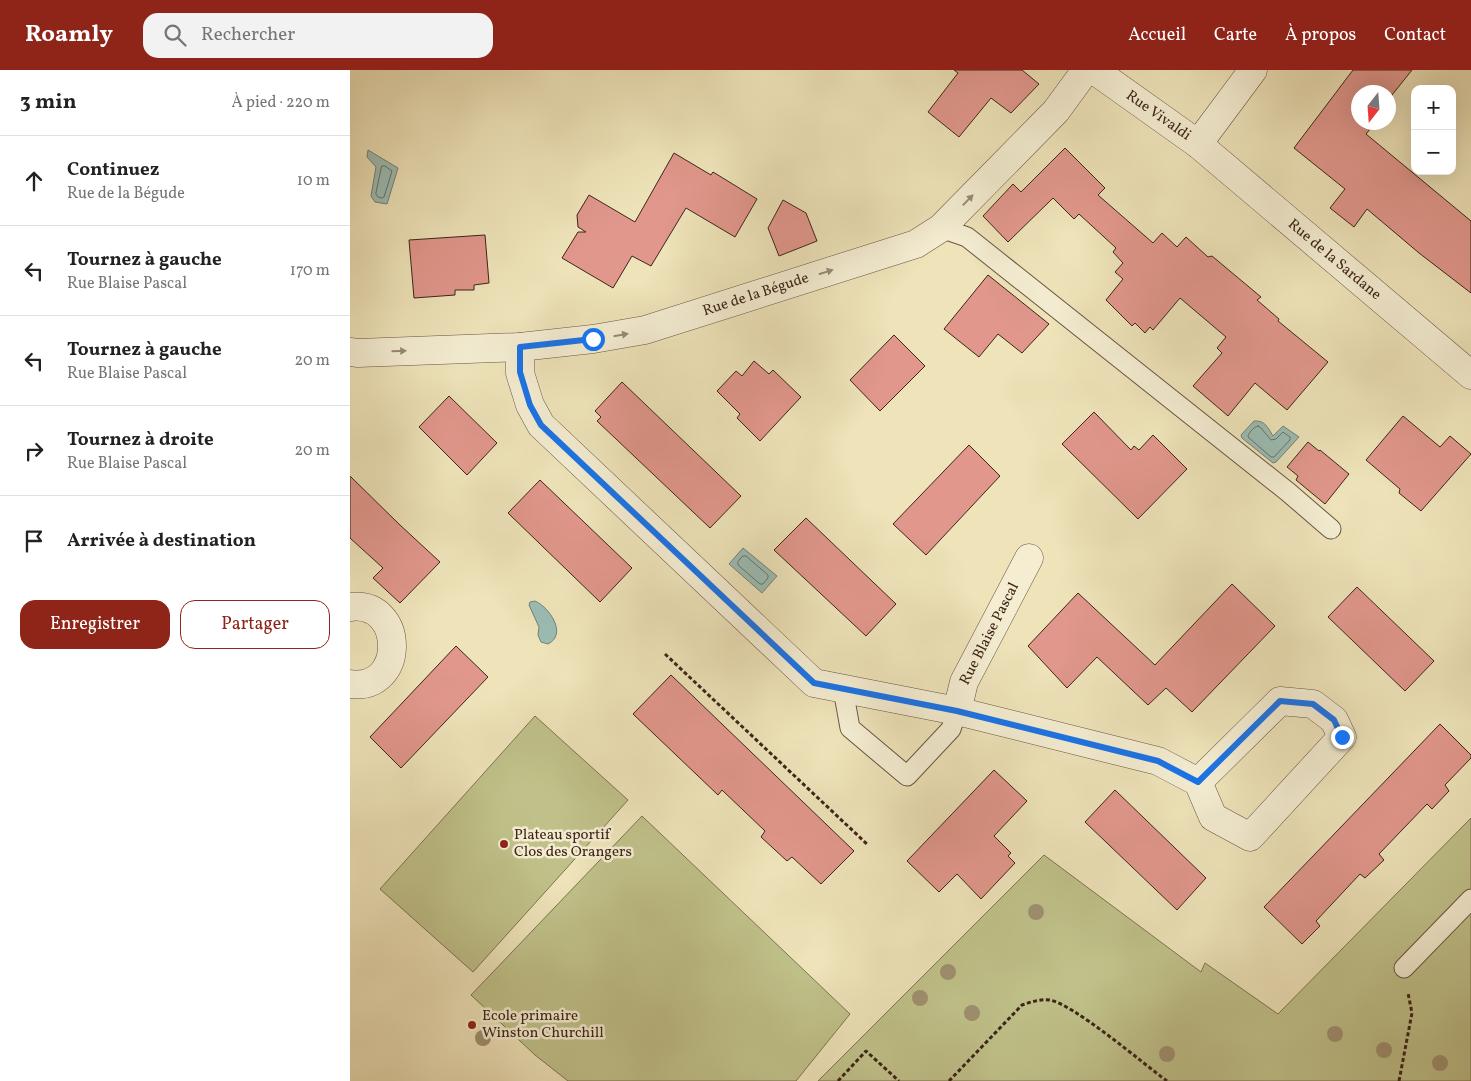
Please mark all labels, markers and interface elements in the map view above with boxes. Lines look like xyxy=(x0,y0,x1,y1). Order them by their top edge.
search box xyxy=(143,13,493,58)
text: Roamly xyxy=(25,18,113,52)
icon: search xyxy=(161,21,189,49)
text: Rechercher xyxy=(201,22,295,48)
text: Accueil xyxy=(1128,23,1186,48)
text: Carte xyxy=(1214,23,1257,48)
text: À propos xyxy=(1285,23,1356,48)
text: Contact xyxy=(1384,23,1446,48)
north arrow xyxy=(1351,85,1396,130)
map controls xyxy=(1411,85,1456,175)
button: + xyxy=(1411,85,1456,130)
street label: Rue Vivaldi xyxy=(1121,86,1195,146)
text: 3 min xyxy=(20,88,76,117)
text: À pied · 220 m xyxy=(231,92,330,114)
button: − xyxy=(1411,130,1456,175)
text: Continuez xyxy=(67,157,159,183)
icon: ahead xyxy=(20,167,48,195)
text: 10 m xyxy=(297,170,330,192)
text: Rue de la Bégude xyxy=(67,183,185,205)
one-way arrow xyxy=(962,195,974,207)
street label: Rue de la Sardane xyxy=(1283,215,1385,305)
text: Tournez à gauche xyxy=(67,247,222,273)
icon: left xyxy=(20,257,48,285)
text: 170 m xyxy=(290,260,330,282)
street label: Rue de la Bégude xyxy=(700,268,812,322)
one-way arrow xyxy=(819,268,834,276)
text: Rue Blaise Pascal xyxy=(67,273,187,295)
route start xyxy=(582,328,605,351)
one-way arrow xyxy=(613,330,629,338)
text: Tournez à gauche xyxy=(67,337,222,363)
icon: left xyxy=(20,347,48,375)
one-way arrow xyxy=(391,347,407,355)
text: 20 m xyxy=(295,350,330,372)
text: Rue Blaise Pascal xyxy=(67,363,187,385)
text: Tournez à droite xyxy=(67,427,214,453)
icon: right xyxy=(20,437,48,465)
text: 20 m xyxy=(295,440,330,462)
text: Rue Blaise Pascal xyxy=(67,453,187,475)
icon: arrive xyxy=(20,527,48,555)
text: Arrivée à destination xyxy=(67,528,256,554)
street label: Rue Blaise Pascal xyxy=(955,579,1025,689)
button: Enregistrer xyxy=(20,600,170,649)
button: Partager xyxy=(180,600,330,649)
route end xyxy=(1331,726,1354,749)
place label: Plateau sportif Clos des Orangers xyxy=(514,825,632,863)
marker: Plateau sportif Clos des Orangers xyxy=(498,838,510,850)
place label: Ecole primaire Winston Churchill xyxy=(482,1006,604,1044)
marker: Ecole primaire Winston Churchill xyxy=(466,1019,478,1031)

